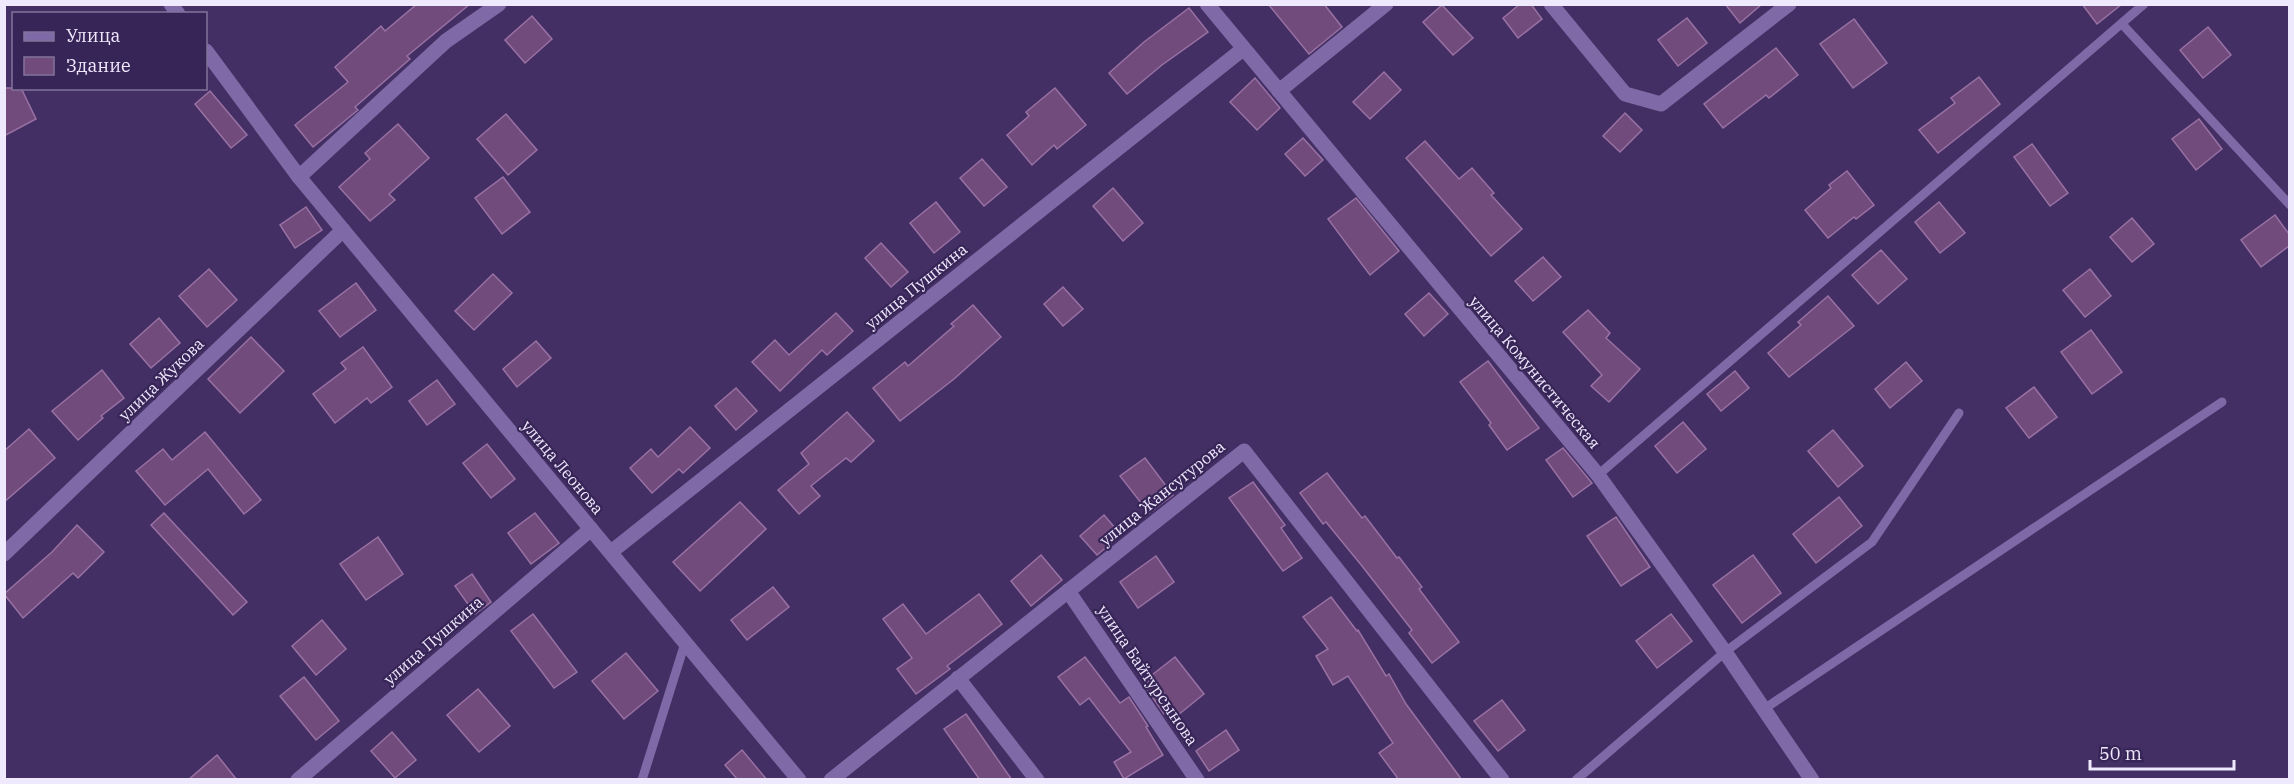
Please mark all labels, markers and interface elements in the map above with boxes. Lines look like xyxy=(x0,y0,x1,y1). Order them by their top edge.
legend xyxy=(12,12,207,90)
text: Улица xyxy=(66,24,121,47)
text: Здание xyxy=(66,54,131,77)
street label: улица Пушкина xyxy=(861,239,971,333)
street label: улица Комунистическая xyxy=(1465,291,1605,453)
street label: улица Жукова xyxy=(114,333,208,425)
street label: улица Леонова xyxy=(518,416,608,518)
street label: улица Жансугурова xyxy=(1095,436,1229,550)
street label: улица Пушкина xyxy=(379,591,487,689)
street label: улица Байтурсынова xyxy=(1093,601,1203,749)
scale bar xyxy=(2090,733,2234,771)
text: 50 m xyxy=(2099,742,2142,765)

